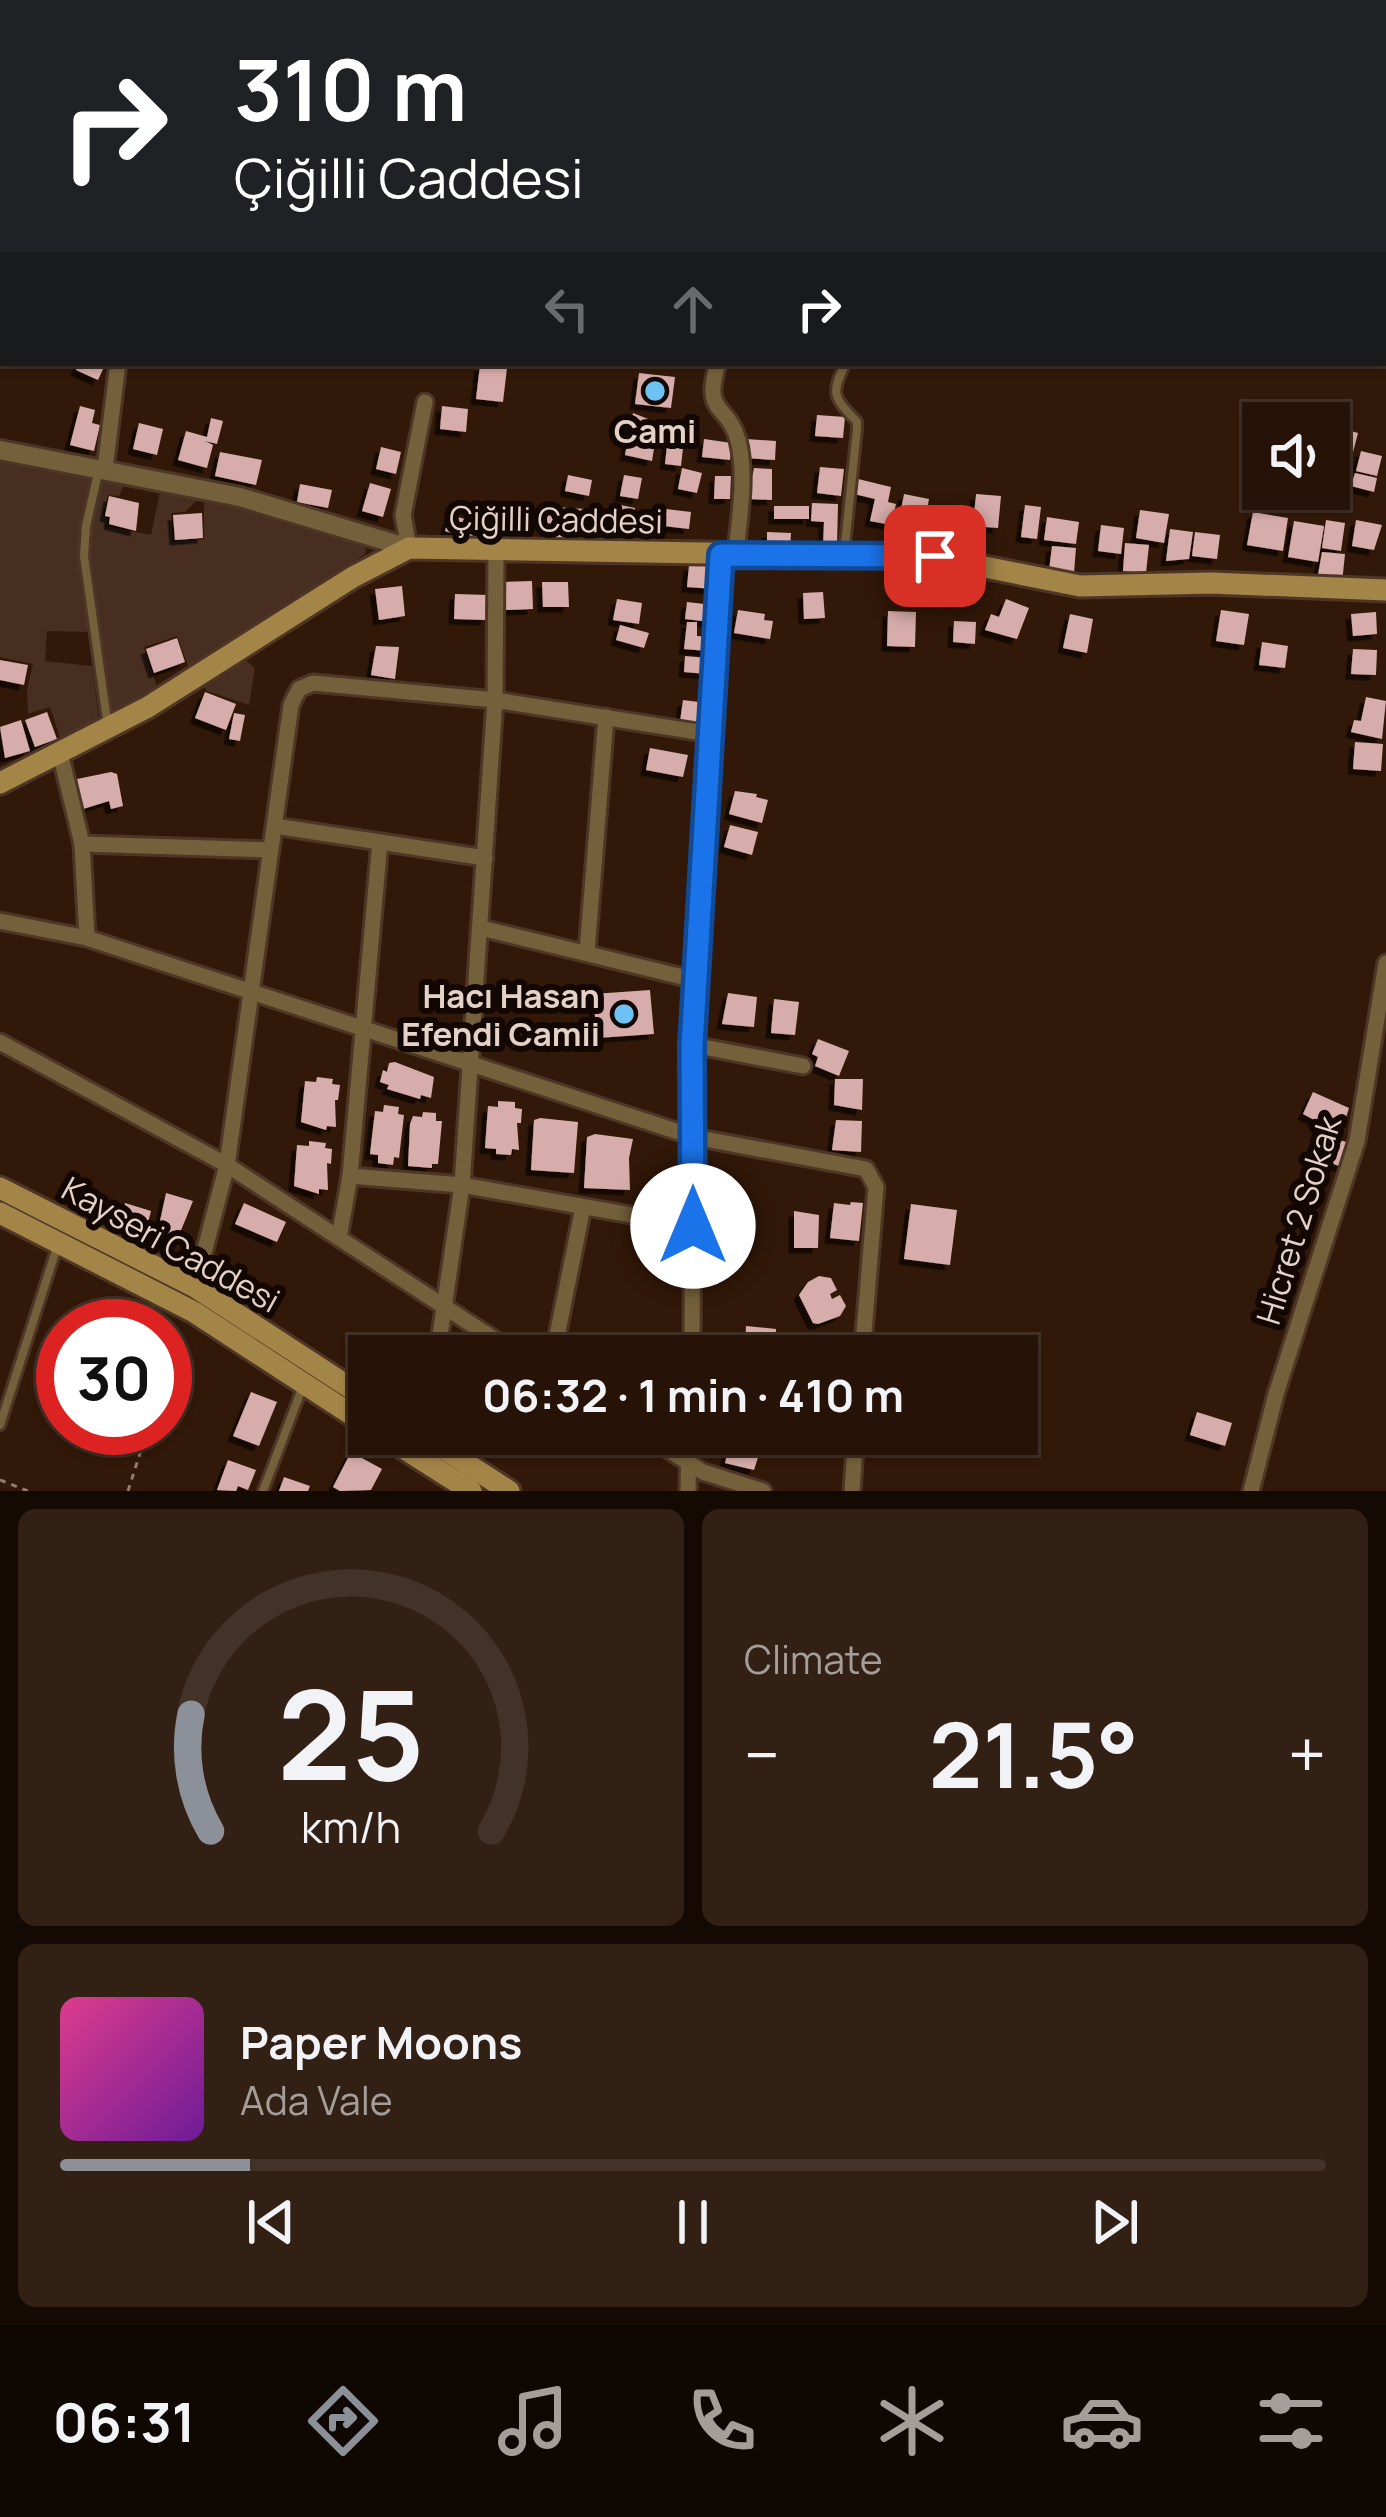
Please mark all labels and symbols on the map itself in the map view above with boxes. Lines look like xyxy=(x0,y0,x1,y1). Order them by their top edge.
marker: Cami xyxy=(642,378,668,404)
place label: Cami xyxy=(614,408,696,453)
street label: Çiğilli Caddesi xyxy=(449,495,663,543)
pin xyxy=(884,505,986,607)
place label: Hacı Hasan Efendi Camii xyxy=(401,973,600,1056)
marker: Hacı Hasan Efendi Camii xyxy=(611,1001,637,1027)
street label: Hicret 2 Sokak xyxy=(1245,1109,1352,1330)
position arrow xyxy=(630,1163,756,1289)
street label: Kayseri Caddesi xyxy=(54,1166,288,1322)
speed limit sign: 30 xyxy=(36,1299,192,1455)

